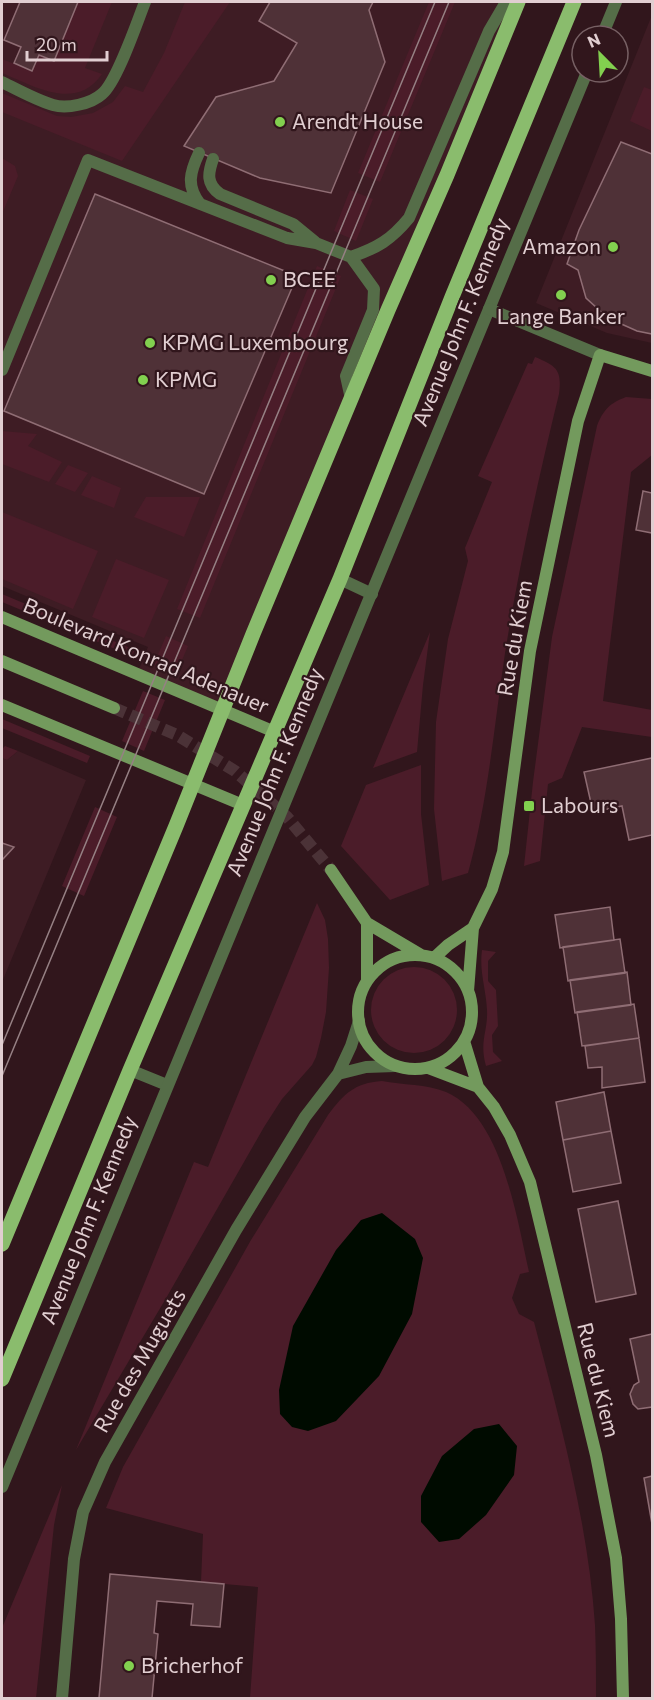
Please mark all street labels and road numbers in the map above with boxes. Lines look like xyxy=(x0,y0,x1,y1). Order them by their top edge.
street label: Avenue John F. Kennedy xyxy=(406,213,513,429)
street label: Rue du Kiem xyxy=(491,578,536,698)
street label: Boulevard Konrad Adenauer xyxy=(20,591,273,718)
street label: Avenue John F. Kennedy xyxy=(220,663,327,879)
street label: Avenue John F. Kennedy xyxy=(34,1111,141,1327)
street label: Rue des Muguets xyxy=(87,1284,190,1436)
street label: Rue du Kiem xyxy=(573,1320,626,1440)

